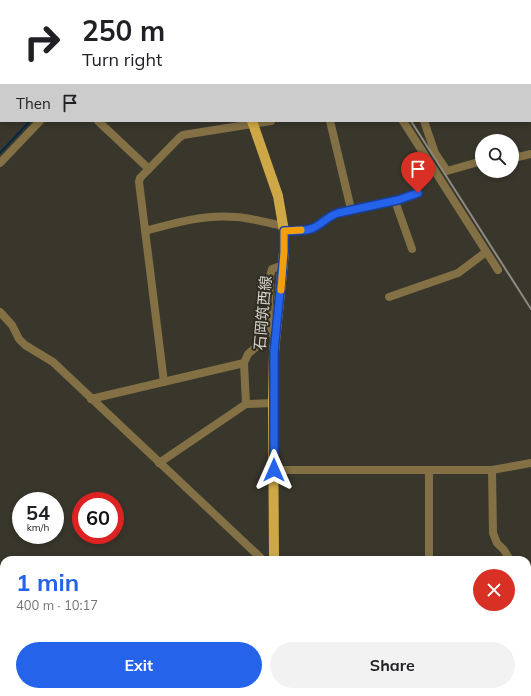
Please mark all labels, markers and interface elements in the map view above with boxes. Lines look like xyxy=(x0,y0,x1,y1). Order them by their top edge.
text: 250 m xyxy=(82,13,165,48)
icon: right xyxy=(16,16,68,68)
text: Turn right xyxy=(82,48,162,71)
icon: arrive xyxy=(59,92,81,114)
text: Then xyxy=(16,94,51,113)
map controls xyxy=(475,134,519,178)
button: search xyxy=(475,134,519,178)
pin xyxy=(401,152,435,193)
icon: arrive xyxy=(407,158,429,180)
street label: 石岡筑西線 xyxy=(250,275,275,351)
position arrow xyxy=(253,449,295,491)
speed limit sign: 60 xyxy=(72,492,124,544)
text: 54 xyxy=(26,500,50,525)
text: km/h xyxy=(27,521,49,534)
text: 1 min xyxy=(16,567,79,597)
button: close xyxy=(473,569,515,611)
text: 400 m · 10:17 xyxy=(16,597,98,613)
button: Exit xyxy=(16,642,262,688)
button: Share xyxy=(270,642,515,688)

